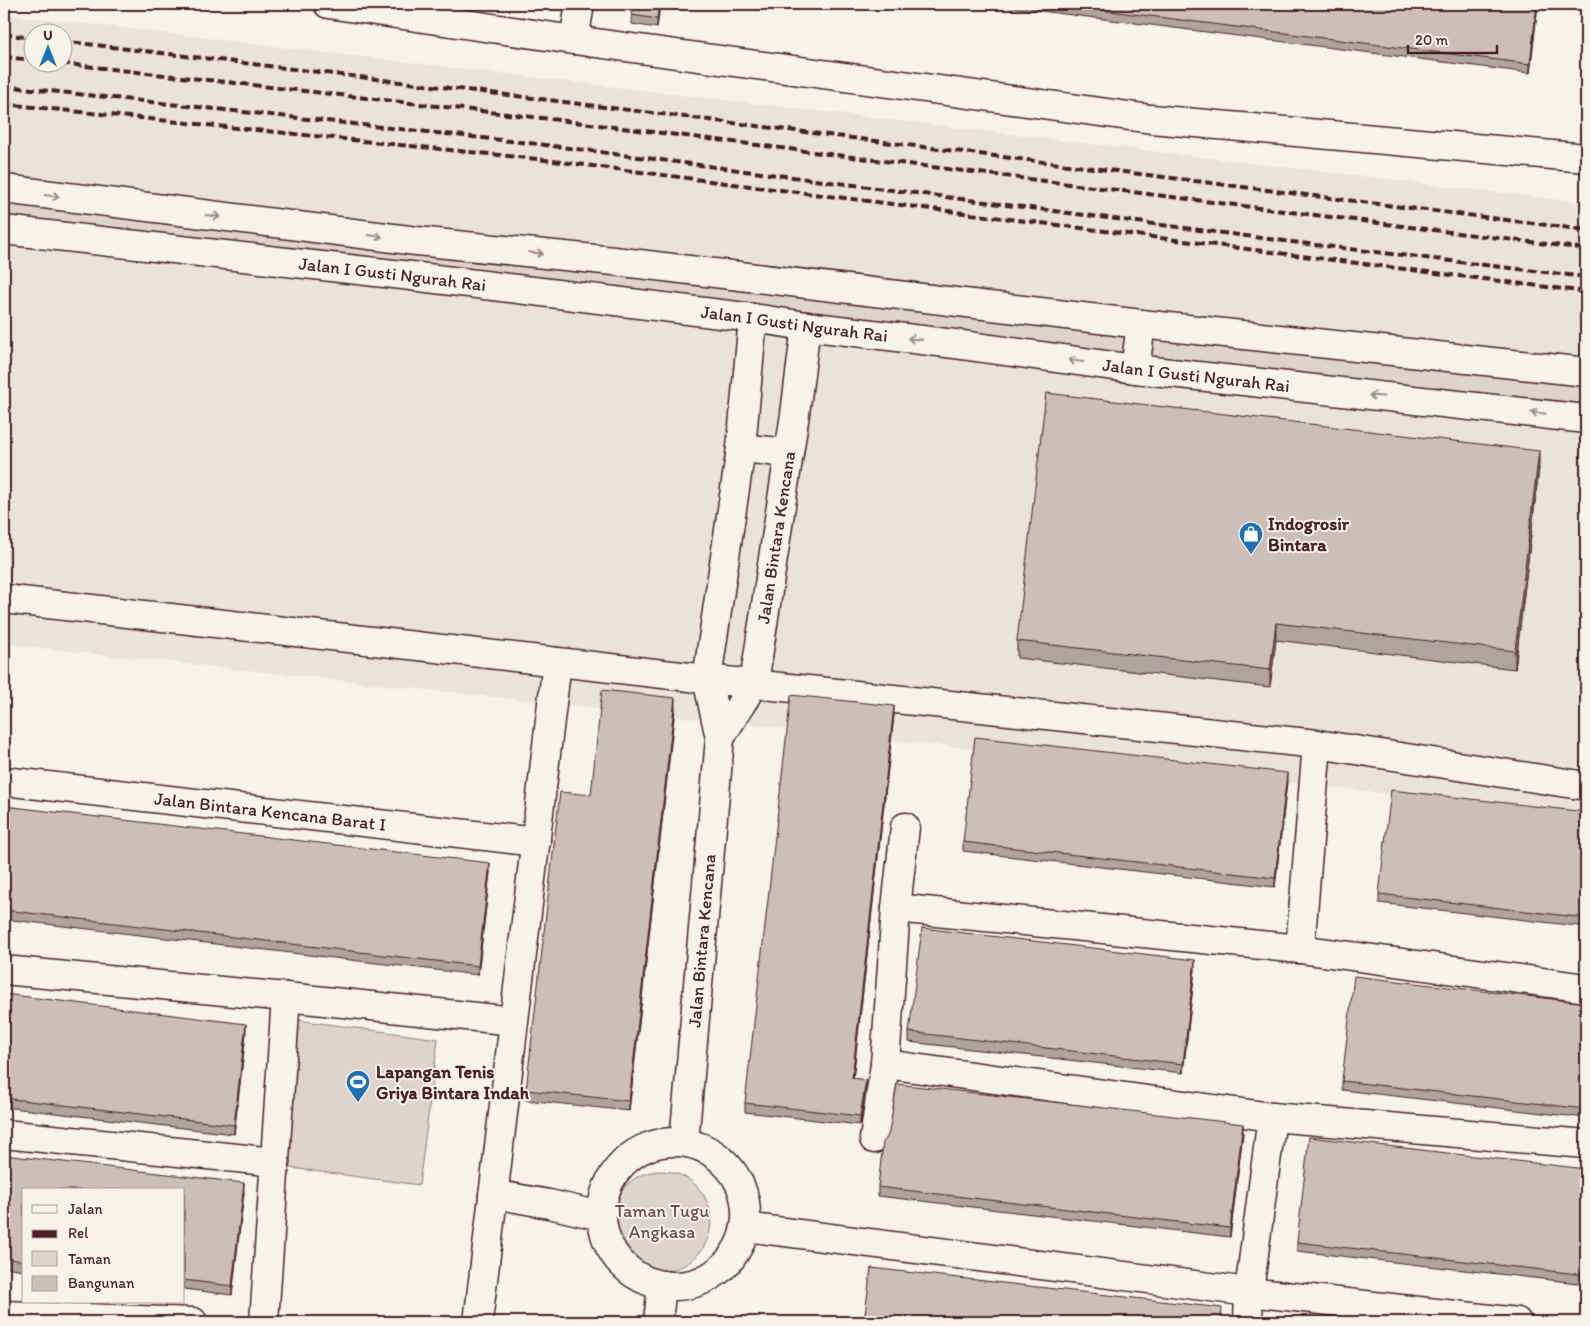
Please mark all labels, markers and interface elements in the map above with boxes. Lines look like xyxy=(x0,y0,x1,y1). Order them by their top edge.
north arrow xyxy=(22,22,72,72)
scale bar xyxy=(1408,22,1496,54)
text: U xyxy=(43,27,53,44)
text: 20 m xyxy=(1415,31,1449,49)
one-way arrow xyxy=(44,191,60,201)
one-way arrow xyxy=(205,211,221,221)
one-way arrow xyxy=(366,231,382,241)
one-way arrow xyxy=(528,248,544,258)
street label: Jalan I Gusti Ngurah Rai xyxy=(298,252,487,296)
street label: Jalan I Gusti Ngurah Rai xyxy=(700,301,889,347)
one-way arrow xyxy=(907,333,923,343)
street label: Jalan I Gusti Ngurah Rai xyxy=(1101,354,1291,397)
one-way arrow xyxy=(1068,355,1084,365)
one-way arrow xyxy=(1369,391,1385,401)
one-way arrow xyxy=(1530,409,1546,418)
street label: Jalan Bintara Kencana xyxy=(752,449,800,625)
place label: Indogrosir Bintara xyxy=(1268,513,1350,556)
shop icon: Indogrosir Bintara xyxy=(1238,521,1264,555)
street label: Jalan Bintara Kencana Barat I xyxy=(153,787,387,836)
street label: Jalan Bintara Kencana xyxy=(683,853,721,1029)
place label: Lapangan Tenis Griya Bintara Indah xyxy=(376,1061,530,1104)
sports icon: Lapangan Tenis Griya Bintara Indah xyxy=(345,1069,371,1103)
legend xyxy=(22,1188,185,1304)
text: Jalan xyxy=(68,1200,102,1218)
park label: Taman Tugu Angkasa xyxy=(615,1200,709,1243)
text: Rel xyxy=(68,1224,89,1242)
text: Taman xyxy=(68,1250,111,1268)
text: Bangunan xyxy=(68,1274,135,1292)

